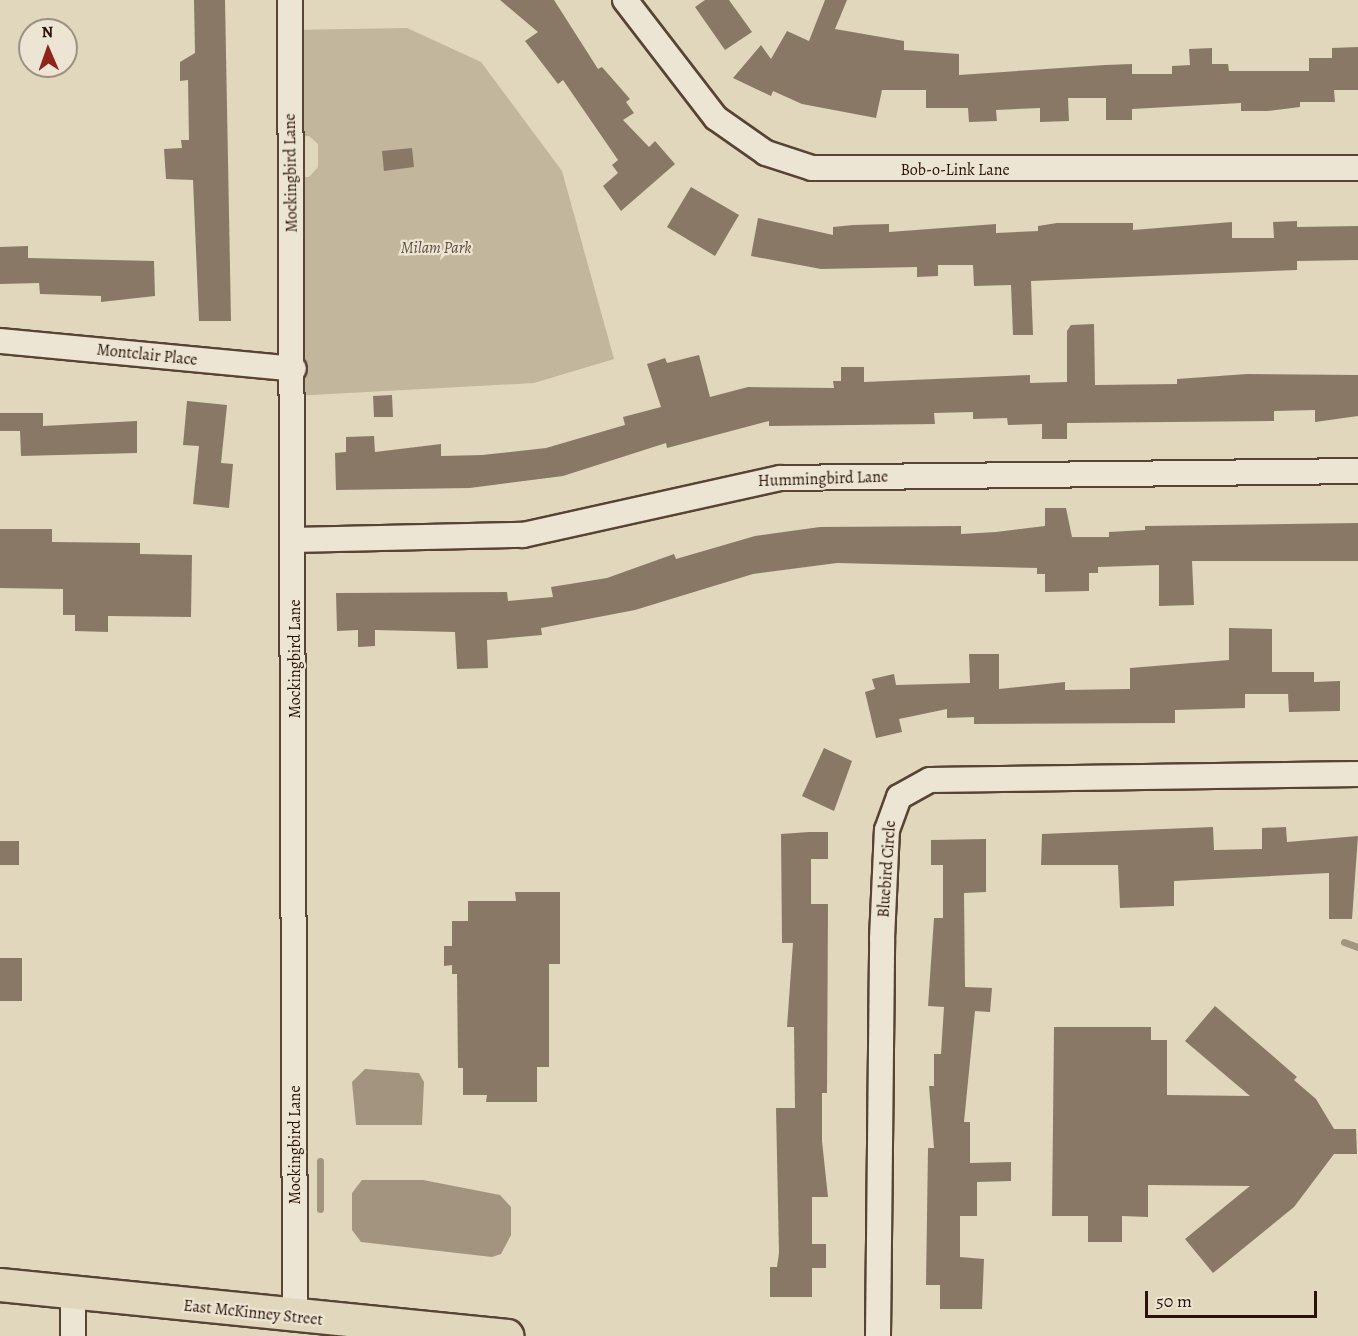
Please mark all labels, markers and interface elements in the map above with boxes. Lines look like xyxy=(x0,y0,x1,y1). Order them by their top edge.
north arrow xyxy=(18,18,78,78)
text: N xyxy=(41,21,54,43)
street label: Mockingbird Lane xyxy=(280,113,302,233)
street label: Bob-o-Link Lane xyxy=(900,160,1010,180)
park label: Milam Park xyxy=(401,238,471,258)
street label: Montclair Place xyxy=(96,340,198,370)
street label: Hummingbird Lane xyxy=(757,467,889,491)
street label: Mockingbird Lane xyxy=(285,599,305,719)
street label: Bluebird Circle xyxy=(874,820,900,918)
street label: Mockingbird Lane xyxy=(285,1085,305,1205)
scale bar xyxy=(1148,1279,1320,1317)
text: 50 m xyxy=(1156,1289,1192,1313)
street label: East McKinney Street xyxy=(182,1296,324,1330)

